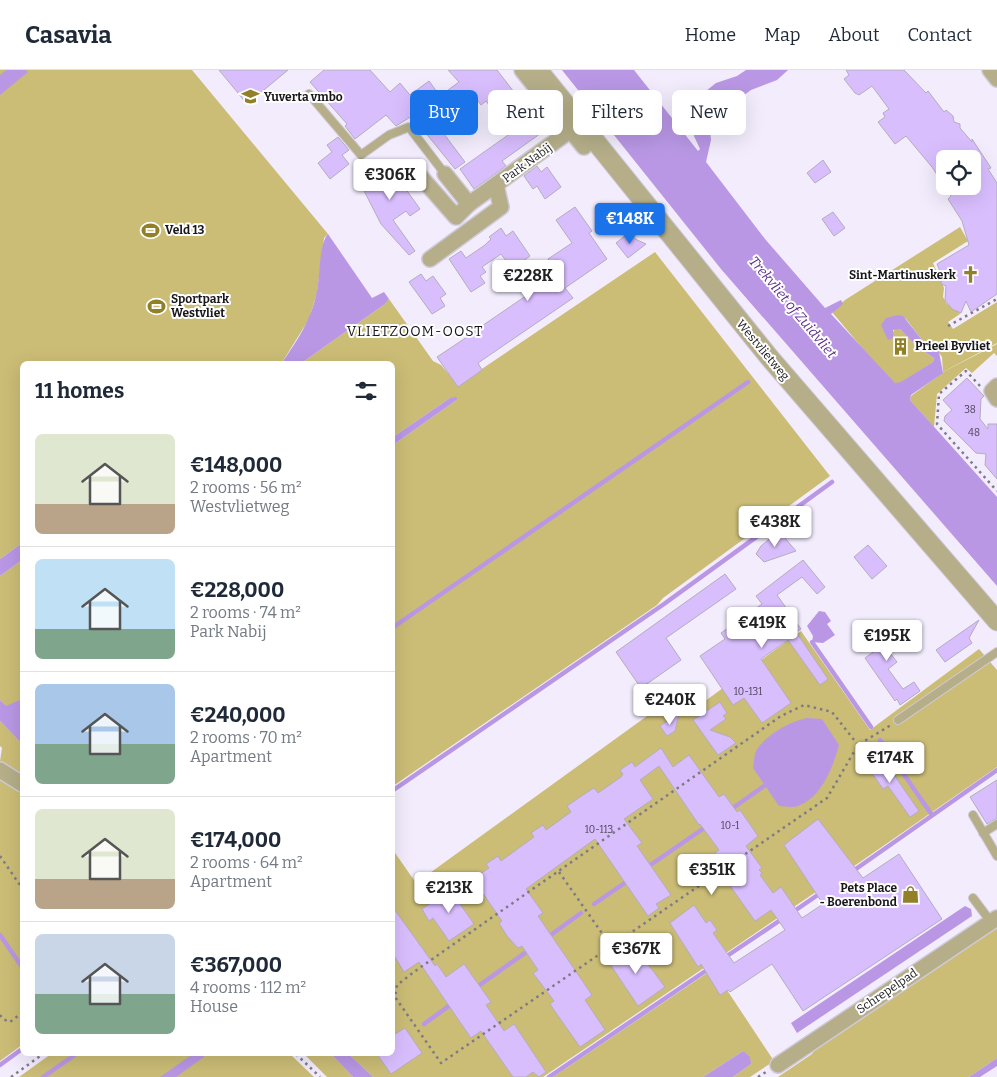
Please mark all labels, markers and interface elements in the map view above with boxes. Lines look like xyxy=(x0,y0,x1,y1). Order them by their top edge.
text: Casavia xyxy=(25,21,112,49)
text: Home xyxy=(685,24,736,46)
text: Map xyxy=(764,24,800,46)
text: About xyxy=(828,24,879,46)
text: Contact xyxy=(907,24,972,46)
school or university icon: Yuverta vmbo xyxy=(240,87,260,107)
place label: Yuverta vmbo xyxy=(264,90,343,104)
chip: Buy xyxy=(410,90,478,135)
chip: Rent xyxy=(488,90,563,135)
chip: Filters xyxy=(573,90,662,135)
chip: New xyxy=(672,90,746,135)
street label: Park Nabij xyxy=(500,140,554,186)
map controls xyxy=(936,150,981,195)
button: locate xyxy=(936,150,981,195)
pin: €306K xyxy=(355,158,425,201)
text: €306K xyxy=(364,165,416,184)
pin: €148K xyxy=(595,202,665,245)
text: €148K xyxy=(606,209,654,228)
sports icon: Veld 13 xyxy=(141,220,161,240)
place label: Veld 13 xyxy=(165,223,205,237)
water label: Trekvliet of Zuidvliet xyxy=(745,253,841,362)
pin: €228K xyxy=(493,260,563,302)
church icon: Sint-Martinuskerk xyxy=(960,265,980,285)
text: €228K xyxy=(503,266,553,285)
place label: Sint-Martinuskerk xyxy=(849,268,957,282)
place label: Sportpark Westvliet xyxy=(171,292,230,320)
sports icon: Sportpark Westvliet xyxy=(147,296,167,316)
street label: Westvlietweg xyxy=(734,317,793,383)
district label: VLIETZOOM-OOST xyxy=(347,323,483,340)
building icon: Prieel Byvliet xyxy=(891,336,911,356)
place label: Prieel Byvliet xyxy=(915,339,991,353)
icon: filters xyxy=(352,377,380,405)
text: 11 homes xyxy=(35,378,124,404)
house number: 38 xyxy=(964,404,976,416)
house number: 48 xyxy=(968,427,980,439)
text: €148,000 xyxy=(190,452,282,478)
icon: home xyxy=(75,454,135,514)
text: 2 rooms · 56 m² xyxy=(190,478,302,497)
text: Westvlietweg xyxy=(190,497,289,516)
pin: €438K xyxy=(740,506,810,548)
text: €438K xyxy=(750,512,800,531)
text: €228,000 xyxy=(190,577,284,603)
icon: home xyxy=(75,579,135,639)
text: 2 rooms · 74 m² xyxy=(190,603,301,622)
pin: €419K xyxy=(727,606,797,649)
text: €419K xyxy=(738,613,786,632)
pin: €195K xyxy=(852,620,922,662)
text: Park Nabij xyxy=(190,622,267,641)
text: €195K xyxy=(863,626,911,645)
pin: €240K xyxy=(635,684,705,726)
house number: 10-131 xyxy=(734,686,762,698)
text: €240K xyxy=(644,690,696,709)
text: €240,000 xyxy=(190,702,286,728)
icon: home xyxy=(75,704,135,764)
text: 2 rooms · 70 m² xyxy=(190,728,302,747)
pin: €174K xyxy=(855,742,925,784)
text: Apartment xyxy=(190,747,272,766)
text: €174K xyxy=(866,748,914,767)
house number: 10-1 xyxy=(721,820,739,832)
house number: 10-113 xyxy=(585,824,614,836)
text: €174,000 xyxy=(190,827,281,853)
icon: home xyxy=(75,829,135,889)
text: 2 rooms · 64 m² xyxy=(190,853,303,872)
pin: €351K xyxy=(677,854,747,896)
text: €351K xyxy=(688,860,736,879)
text: Apartment xyxy=(190,872,272,891)
pin: €213K xyxy=(414,872,484,914)
text: €213K xyxy=(425,878,473,897)
place label: Pets Place - Boerenbond xyxy=(820,881,898,909)
shop icon: Pets Place - Boerenbond xyxy=(901,885,921,905)
pin: €367K xyxy=(601,932,671,975)
text: €367K xyxy=(611,939,661,958)
text: €367,000 xyxy=(190,952,282,978)
icon: home xyxy=(75,954,135,1014)
street label: Schrepelpad xyxy=(854,966,920,1016)
text: 4 rooms · 112 m² xyxy=(190,978,306,997)
text: House xyxy=(190,997,238,1016)

